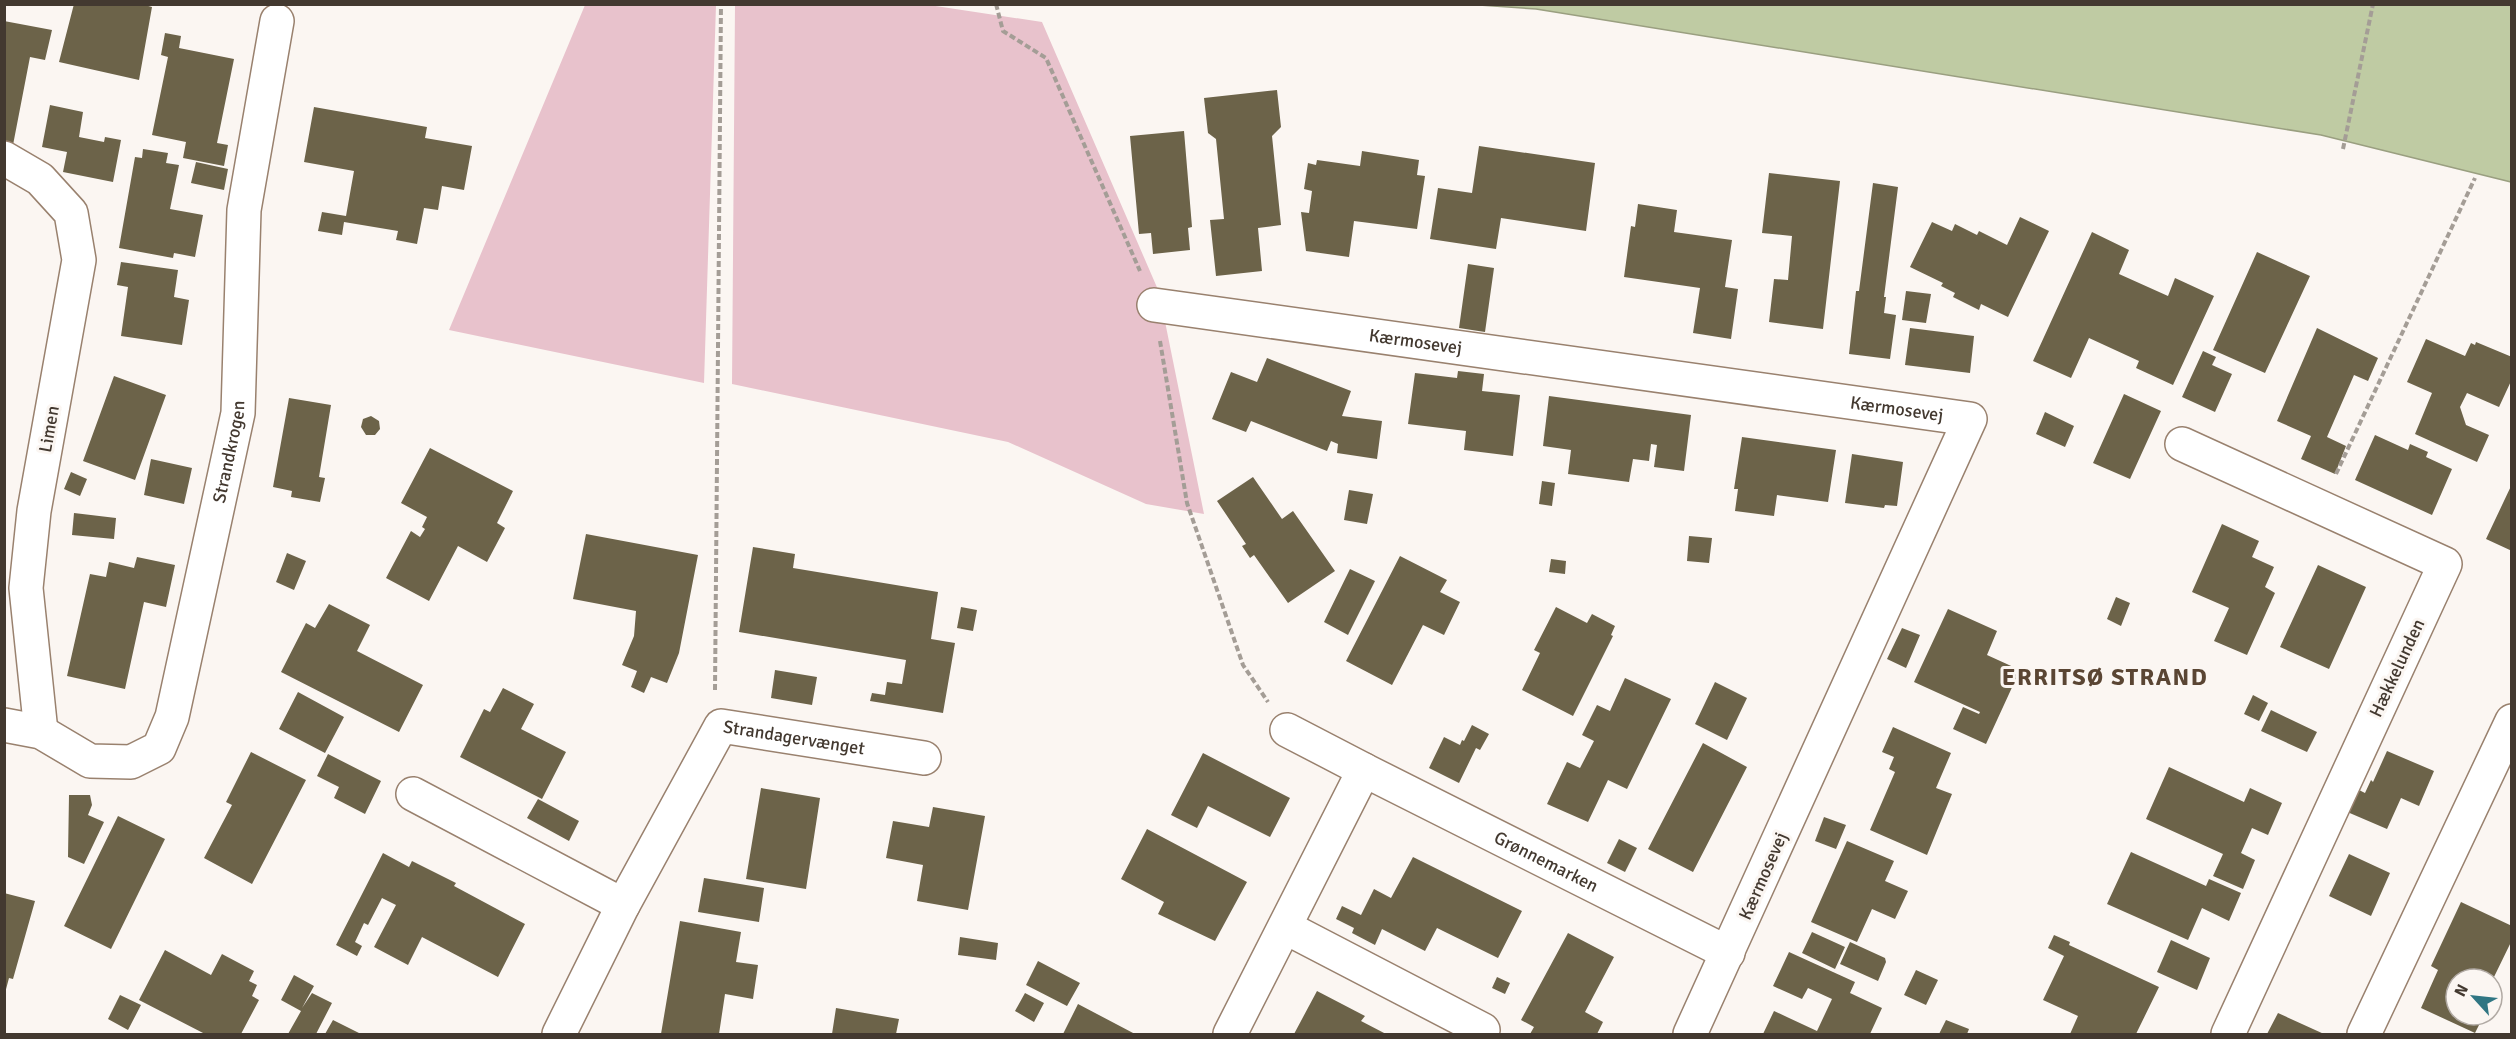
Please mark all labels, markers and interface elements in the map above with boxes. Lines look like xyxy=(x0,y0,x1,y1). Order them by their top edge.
street label: Kærmosevej xyxy=(1367,324,1463,359)
street label: Kærmosevej xyxy=(1849,391,1945,426)
street label: Strandkrogen xyxy=(208,400,249,505)
street label: Limen xyxy=(34,404,64,454)
street label: Hækkelunden xyxy=(2365,615,2429,721)
district label: ERRITSØ STRAND xyxy=(2002,662,2208,692)
street label: Strandagervænget xyxy=(722,716,866,760)
street label: Grønnemarken xyxy=(1491,826,1602,897)
street label: Kærmosevej xyxy=(1734,829,1792,923)
north arrow xyxy=(2444,967,2504,1027)
text: N xyxy=(2450,981,2473,1000)

